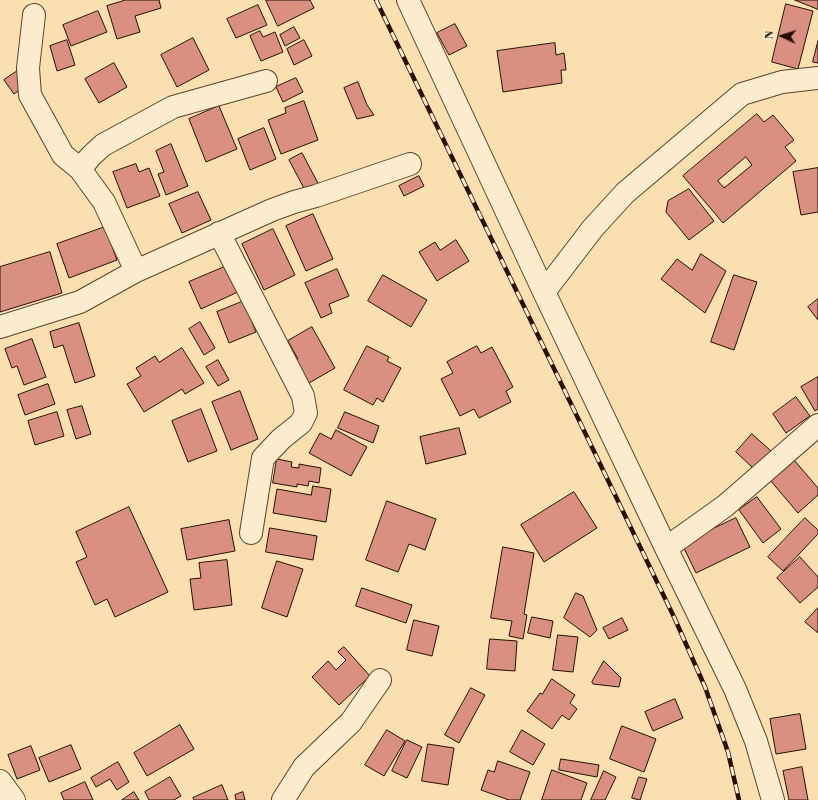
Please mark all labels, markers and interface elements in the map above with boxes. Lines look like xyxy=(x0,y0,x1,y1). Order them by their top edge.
north arrow xyxy=(762,16,802,56)
text: N xyxy=(763,30,777,40)

